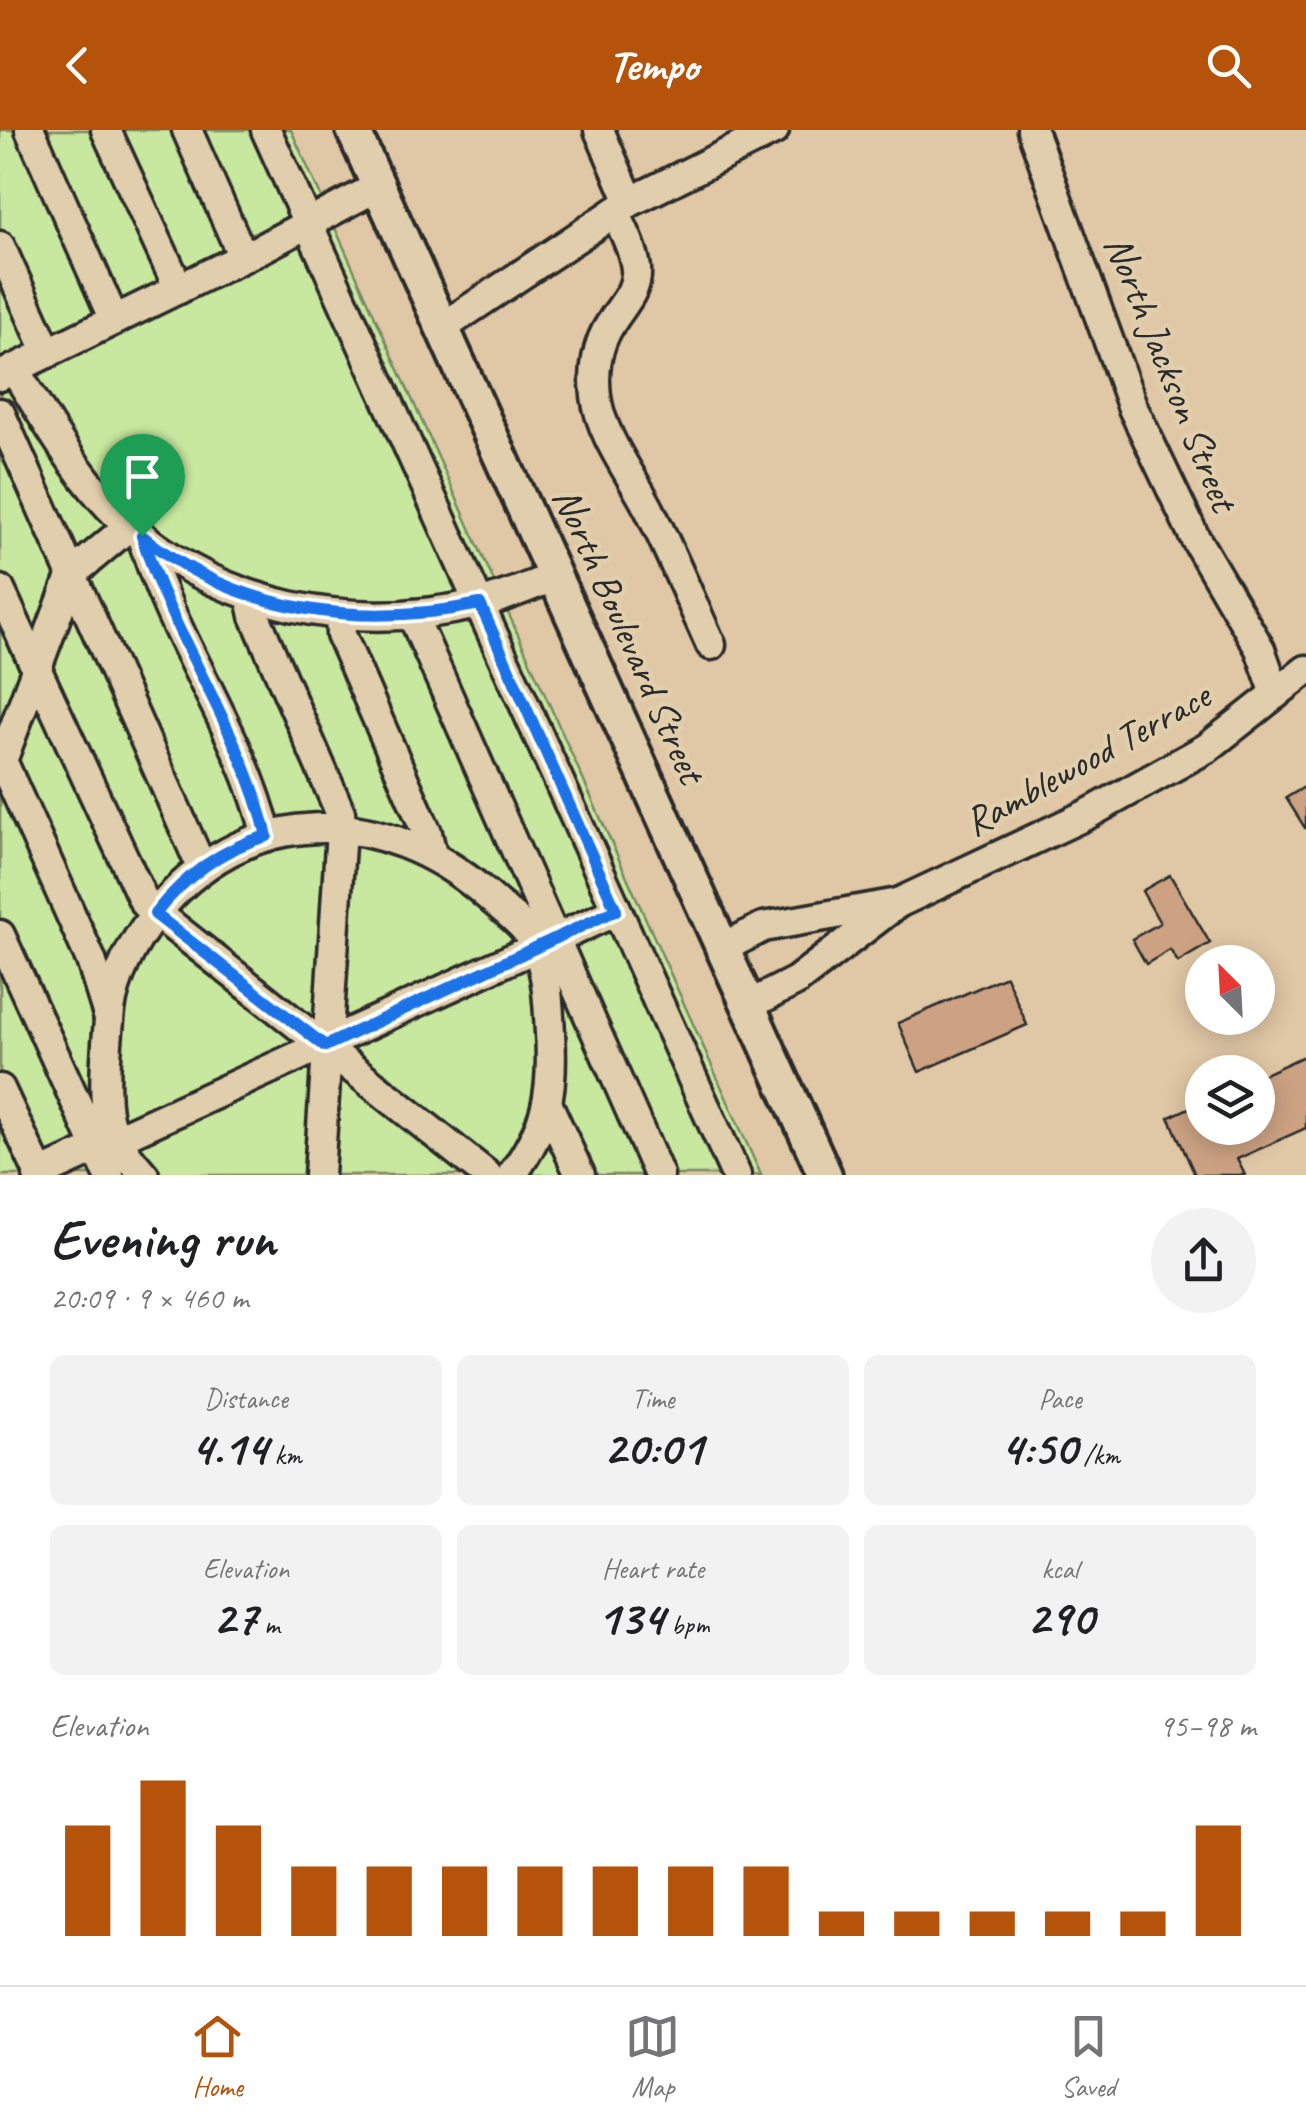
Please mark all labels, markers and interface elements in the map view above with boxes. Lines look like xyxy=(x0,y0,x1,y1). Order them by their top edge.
text: Tempo xyxy=(608,37,698,94)
icon: back xyxy=(50,38,105,93)
icon: search xyxy=(1201,38,1256,93)
street label: North Jackson Street xyxy=(1093,228,1250,521)
pin xyxy=(100,434,185,537)
icon: arrive xyxy=(115,449,170,504)
street label: North Boulevard Street xyxy=(541,480,718,794)
street label: Ramblewood Terrace xyxy=(955,669,1221,847)
north arrow xyxy=(1185,945,1275,1035)
map controls xyxy=(1185,945,1275,1145)
button: layers xyxy=(1185,1055,1275,1145)
text: Evening run xyxy=(50,1204,275,1274)
button: share xyxy=(1151,1208,1256,1313)
text: 20:09 · 9 × 460 m xyxy=(50,1277,248,1318)
text: Distance xyxy=(204,1381,288,1416)
text: Time xyxy=(632,1381,674,1416)
text: Pace xyxy=(1038,1381,1082,1416)
text: 4.14 xyxy=(190,1416,268,1479)
text: 20:01 xyxy=(603,1416,703,1479)
text: 4:50 xyxy=(1000,1416,1077,1479)
text: km xyxy=(268,1437,302,1472)
text: /km xyxy=(1077,1437,1120,1472)
text: Elevation xyxy=(203,1551,289,1586)
text: Heart rate xyxy=(602,1551,704,1586)
text: kcal xyxy=(1041,1551,1079,1586)
text: 27 xyxy=(212,1586,257,1649)
text: 134 xyxy=(597,1586,664,1649)
text: 290 xyxy=(1027,1586,1093,1649)
text: m xyxy=(257,1607,280,1642)
text: bpm xyxy=(664,1607,709,1642)
text: Elevation xyxy=(50,1705,148,1746)
text: 95–98 m xyxy=(1158,1705,1256,1746)
tab: Home xyxy=(190,2009,245,2104)
tab: Map xyxy=(625,2009,680,2104)
tab: Saved xyxy=(1061,2009,1116,2104)

